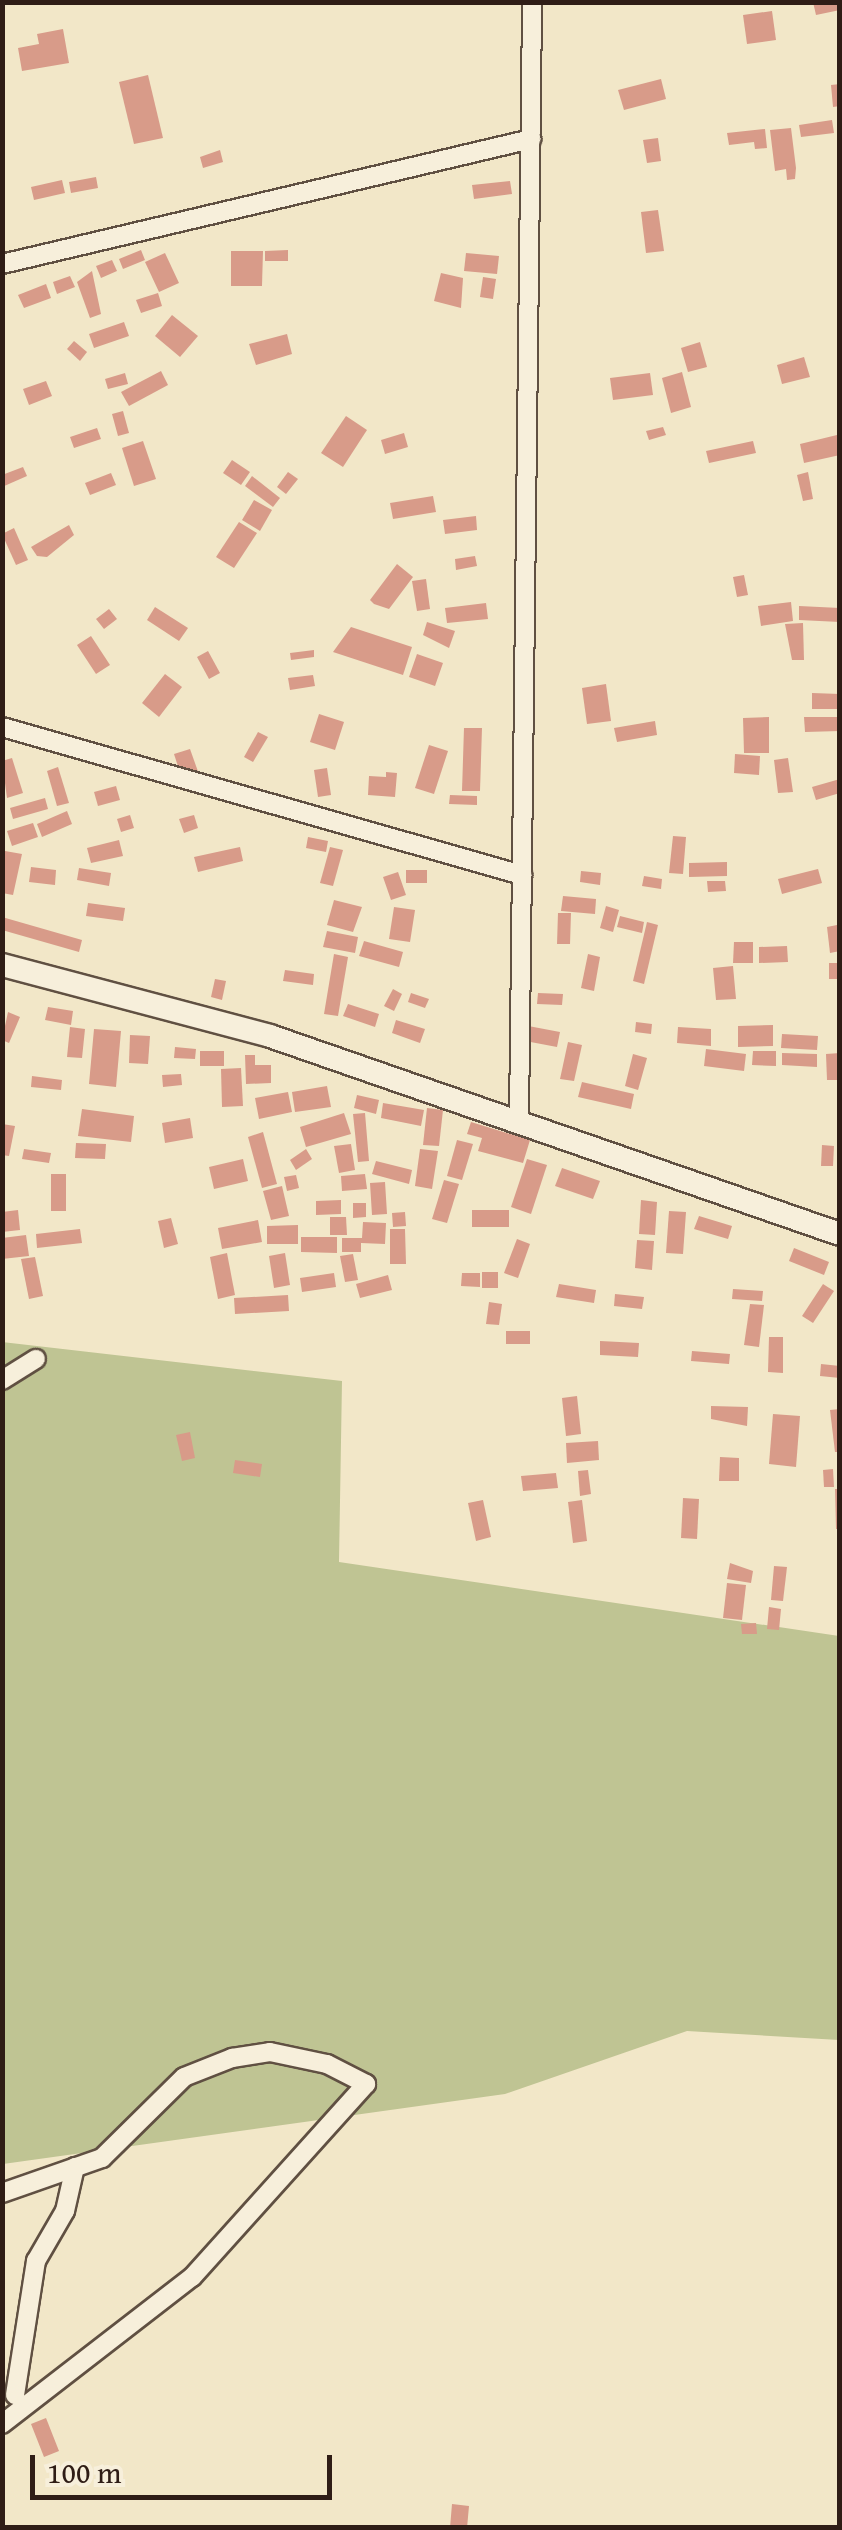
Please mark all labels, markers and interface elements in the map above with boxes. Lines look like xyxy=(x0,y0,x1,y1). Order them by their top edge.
scale bar xyxy=(35,2435,338,2497)
text: 100 m xyxy=(47,2450,121,2494)

